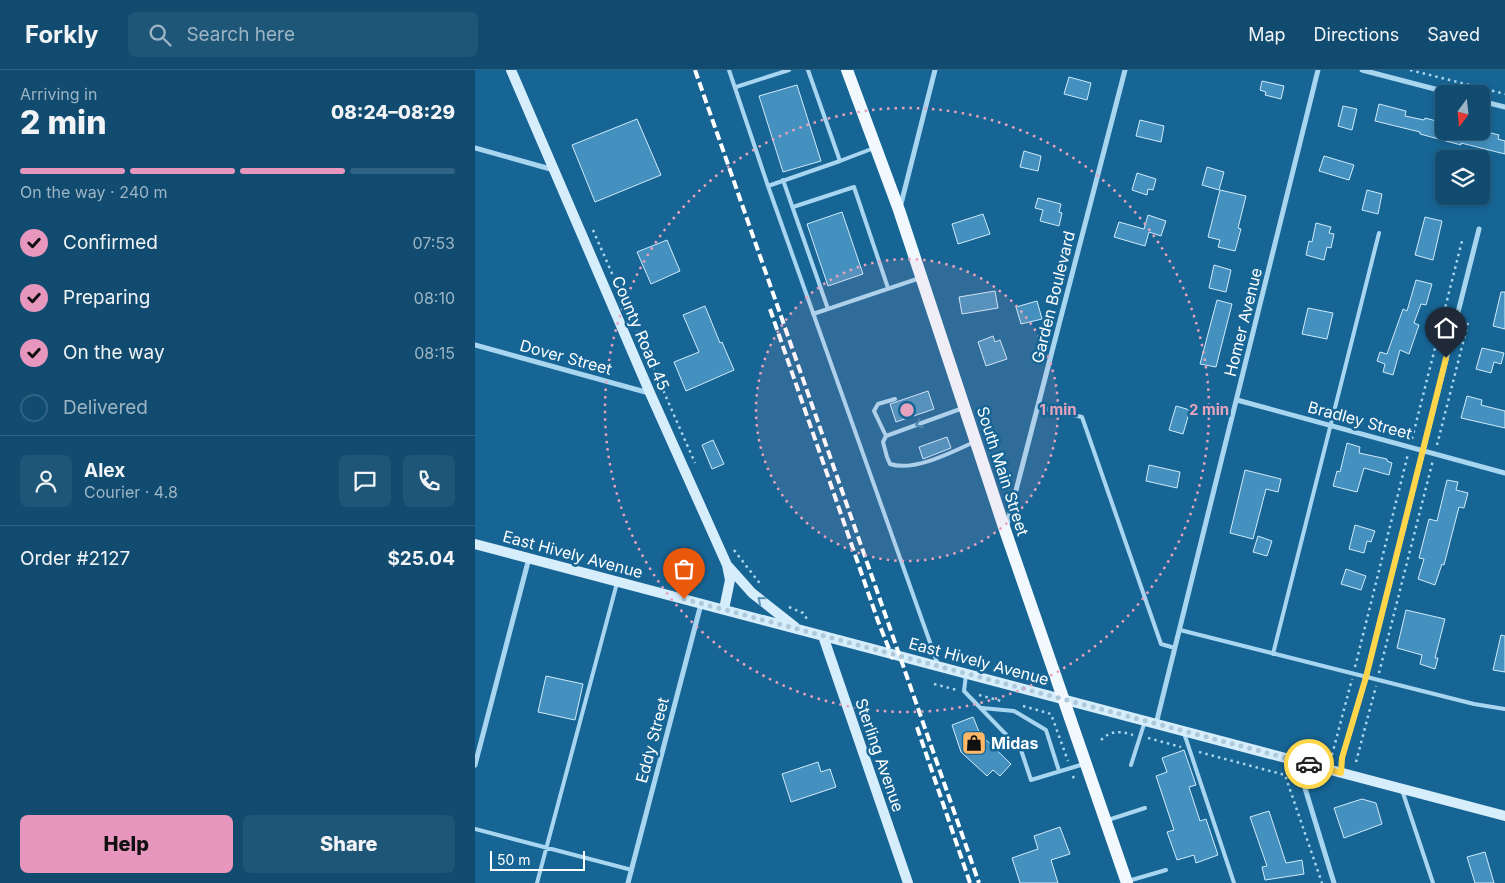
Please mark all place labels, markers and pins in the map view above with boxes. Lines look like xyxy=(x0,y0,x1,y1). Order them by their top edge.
pin xyxy=(1425,307,1467,358)
centre of rings xyxy=(898,401,916,419)
pin xyxy=(663,548,705,599)
shop icon: Midas xyxy=(961,730,987,756)
place label: Midas xyxy=(991,733,1039,753)

